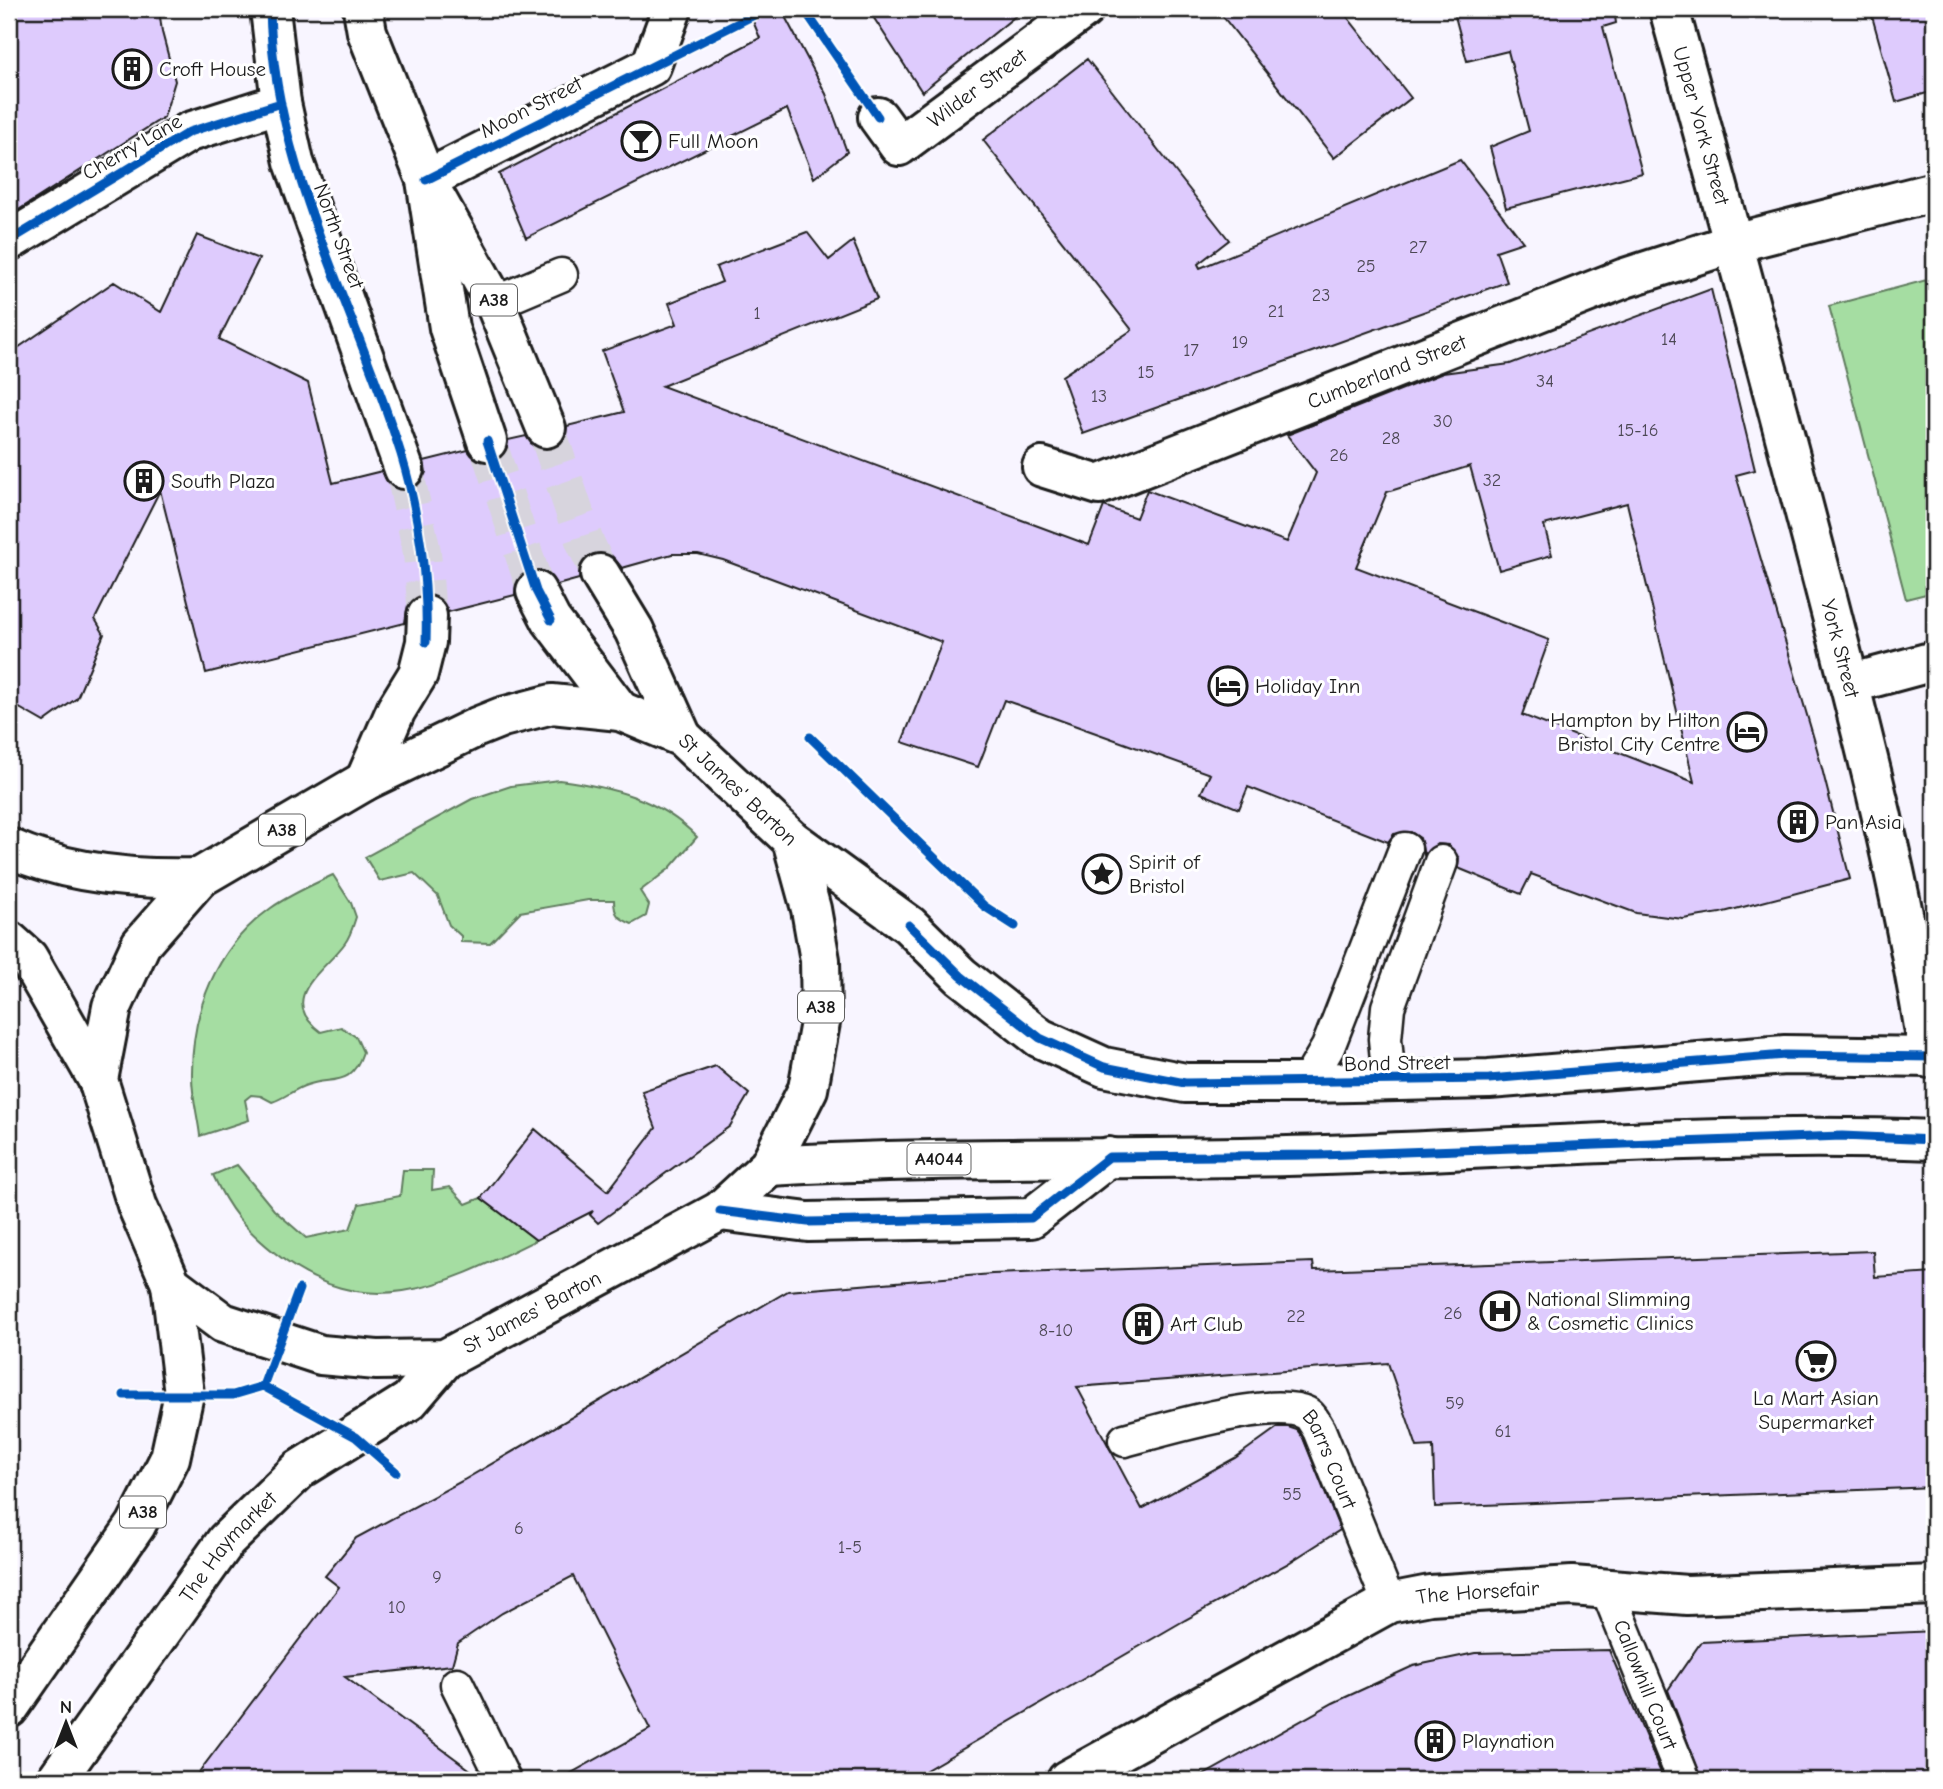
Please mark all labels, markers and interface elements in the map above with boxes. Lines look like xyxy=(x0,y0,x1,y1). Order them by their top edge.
street label: Wilder Street xyxy=(923,43,1032,133)
street label: Upper York Street xyxy=(1668,44,1735,208)
building icon: Croft House xyxy=(111,48,153,90)
place label: Croft House xyxy=(159,57,266,81)
street label: Moon Street xyxy=(476,71,587,143)
street label: Cherry Lane xyxy=(78,109,186,185)
bar icon: Full Moon xyxy=(620,120,662,162)
place label: Full Moon xyxy=(668,129,759,153)
street label: North Street xyxy=(309,180,369,293)
house number: 27 xyxy=(1409,237,1427,258)
house number: 25 xyxy=(1356,256,1376,277)
road number: A38 xyxy=(471,284,517,316)
house number: 23 xyxy=(1312,285,1330,306)
house number: 21 xyxy=(1268,301,1284,322)
house number: 1 xyxy=(753,303,761,324)
street label: Cumberland Street xyxy=(1304,329,1471,414)
house number: 14 xyxy=(1661,329,1677,350)
house number: 19 xyxy=(1232,332,1248,353)
house number: 17 xyxy=(1183,340,1199,361)
house number: 15 xyxy=(1138,362,1154,383)
house number: 34 xyxy=(1536,371,1554,392)
house number: 13 xyxy=(1091,386,1107,407)
house number: 30 xyxy=(1433,411,1453,432)
house number: 15-16 xyxy=(1617,420,1659,441)
house number: 28 xyxy=(1382,428,1400,449)
house number: 26 xyxy=(1329,445,1349,466)
building icon: South Plaza xyxy=(123,460,165,502)
place label: South Plaza xyxy=(171,469,275,493)
house number: 32 xyxy=(1483,470,1501,491)
street label: York Street xyxy=(1816,597,1865,701)
hotel icon: Holiday Inn xyxy=(1207,665,1249,707)
place label: Holiday Inn xyxy=(1255,674,1360,698)
place label: Hampton by Hilton Bristol City Centre xyxy=(1550,708,1720,756)
hotel icon: Hampton by Hilton Bristol City Centre xyxy=(1726,711,1768,753)
street label: St James' Barton xyxy=(674,728,802,851)
building icon: Pan Asia xyxy=(1777,801,1819,843)
place label: Pan Asia xyxy=(1825,810,1902,834)
road number: A38 xyxy=(259,814,305,846)
place label: Spirit of Bristol xyxy=(1129,850,1201,898)
place icon: Spirit of Bristol xyxy=(1081,853,1123,895)
road number: A38 xyxy=(798,992,844,1023)
street label: Bond Street xyxy=(1344,1050,1451,1076)
road number: A4044 xyxy=(908,1144,970,1175)
street label: St James' Barton xyxy=(459,1265,605,1359)
place label: National Slimming & Cosmetic Clinics xyxy=(1527,1287,1693,1335)
hospital icon: National Slimming & Cosmetic Clinics xyxy=(1479,1290,1521,1332)
building icon: Art Club xyxy=(1122,1303,1164,1345)
house number: 26 xyxy=(1443,1303,1463,1324)
house number: 22 xyxy=(1287,1306,1305,1327)
place label: Art Club xyxy=(1170,1312,1243,1336)
house number: 8-10 xyxy=(1039,1320,1073,1341)
supermarket icon: La Mart Asian Supermarket xyxy=(1795,1340,1837,1382)
place label: La Mart Asian Supermarket xyxy=(1753,1386,1879,1434)
house number: 59 xyxy=(1445,1393,1465,1414)
street label: Barrs Court xyxy=(1298,1405,1362,1513)
house number: 61 xyxy=(1495,1421,1511,1442)
house number: 55 xyxy=(1282,1484,1302,1505)
street label: The Haymarket xyxy=(174,1486,282,1607)
road number: A38 xyxy=(120,1496,166,1528)
house number: 6 xyxy=(514,1518,524,1539)
house number: 1-5 xyxy=(838,1537,862,1558)
house number: 9 xyxy=(432,1567,442,1588)
street label: The Horsefair xyxy=(1414,1576,1541,1609)
house number: 10 xyxy=(388,1597,406,1618)
street label: Callowhill Court xyxy=(1609,1616,1683,1754)
north arrow xyxy=(32,1688,102,1758)
text: N xyxy=(60,1696,72,1718)
building icon: Playnation xyxy=(1414,1720,1456,1762)
place label: Playnation xyxy=(1462,1729,1555,1753)

